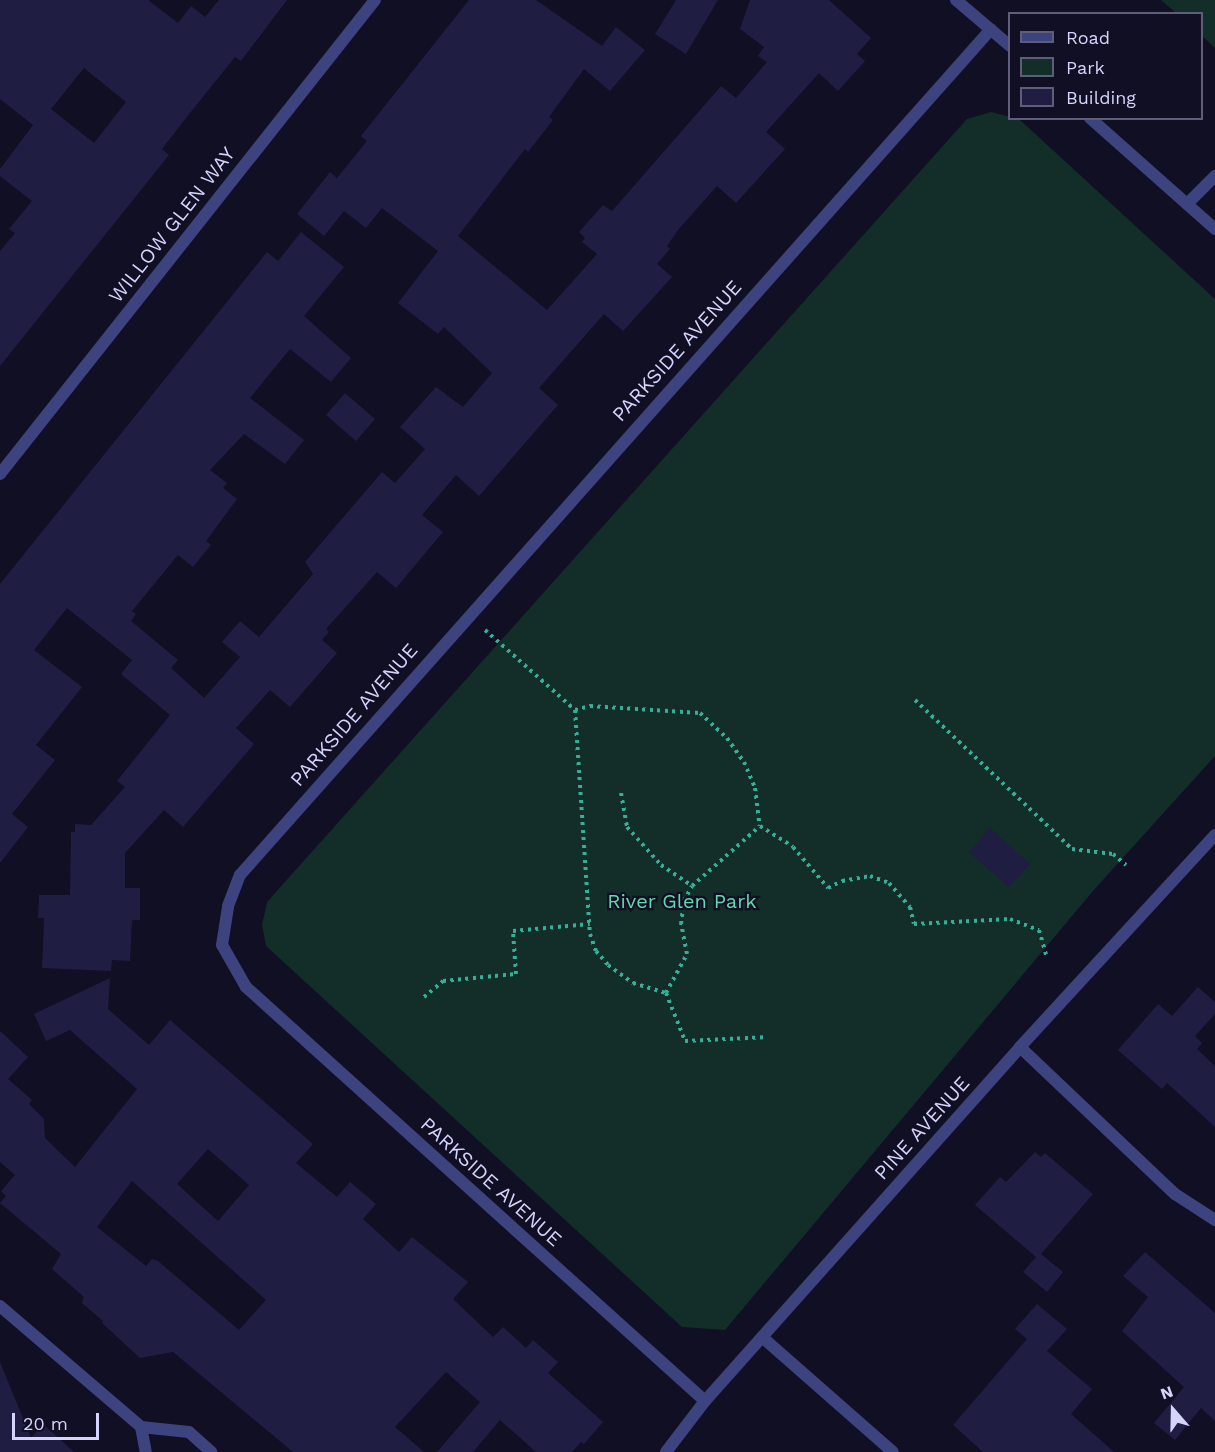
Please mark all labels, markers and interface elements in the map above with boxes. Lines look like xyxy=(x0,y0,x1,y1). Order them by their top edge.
legend xyxy=(1008,12,1203,120)
text: Road xyxy=(1066,27,1110,48)
text: Park xyxy=(1066,57,1105,78)
text: Building xyxy=(1066,87,1136,108)
street label: WILLOW GLEN WAY xyxy=(103,142,241,308)
street label: PARKSIDE AVENUE xyxy=(607,275,747,427)
street label: PARKSIDE AVENUE xyxy=(285,638,423,792)
park label: River Glen Park xyxy=(607,889,757,913)
street label: PINE AVENUE xyxy=(869,1071,975,1185)
street label: PARKSIDE AVENUE xyxy=(415,1112,567,1252)
north arrow xyxy=(1143,1380,1203,1440)
text: N xyxy=(1158,1382,1175,1404)
scale bar xyxy=(15,1401,102,1439)
text: 20 m xyxy=(23,1413,68,1434)

